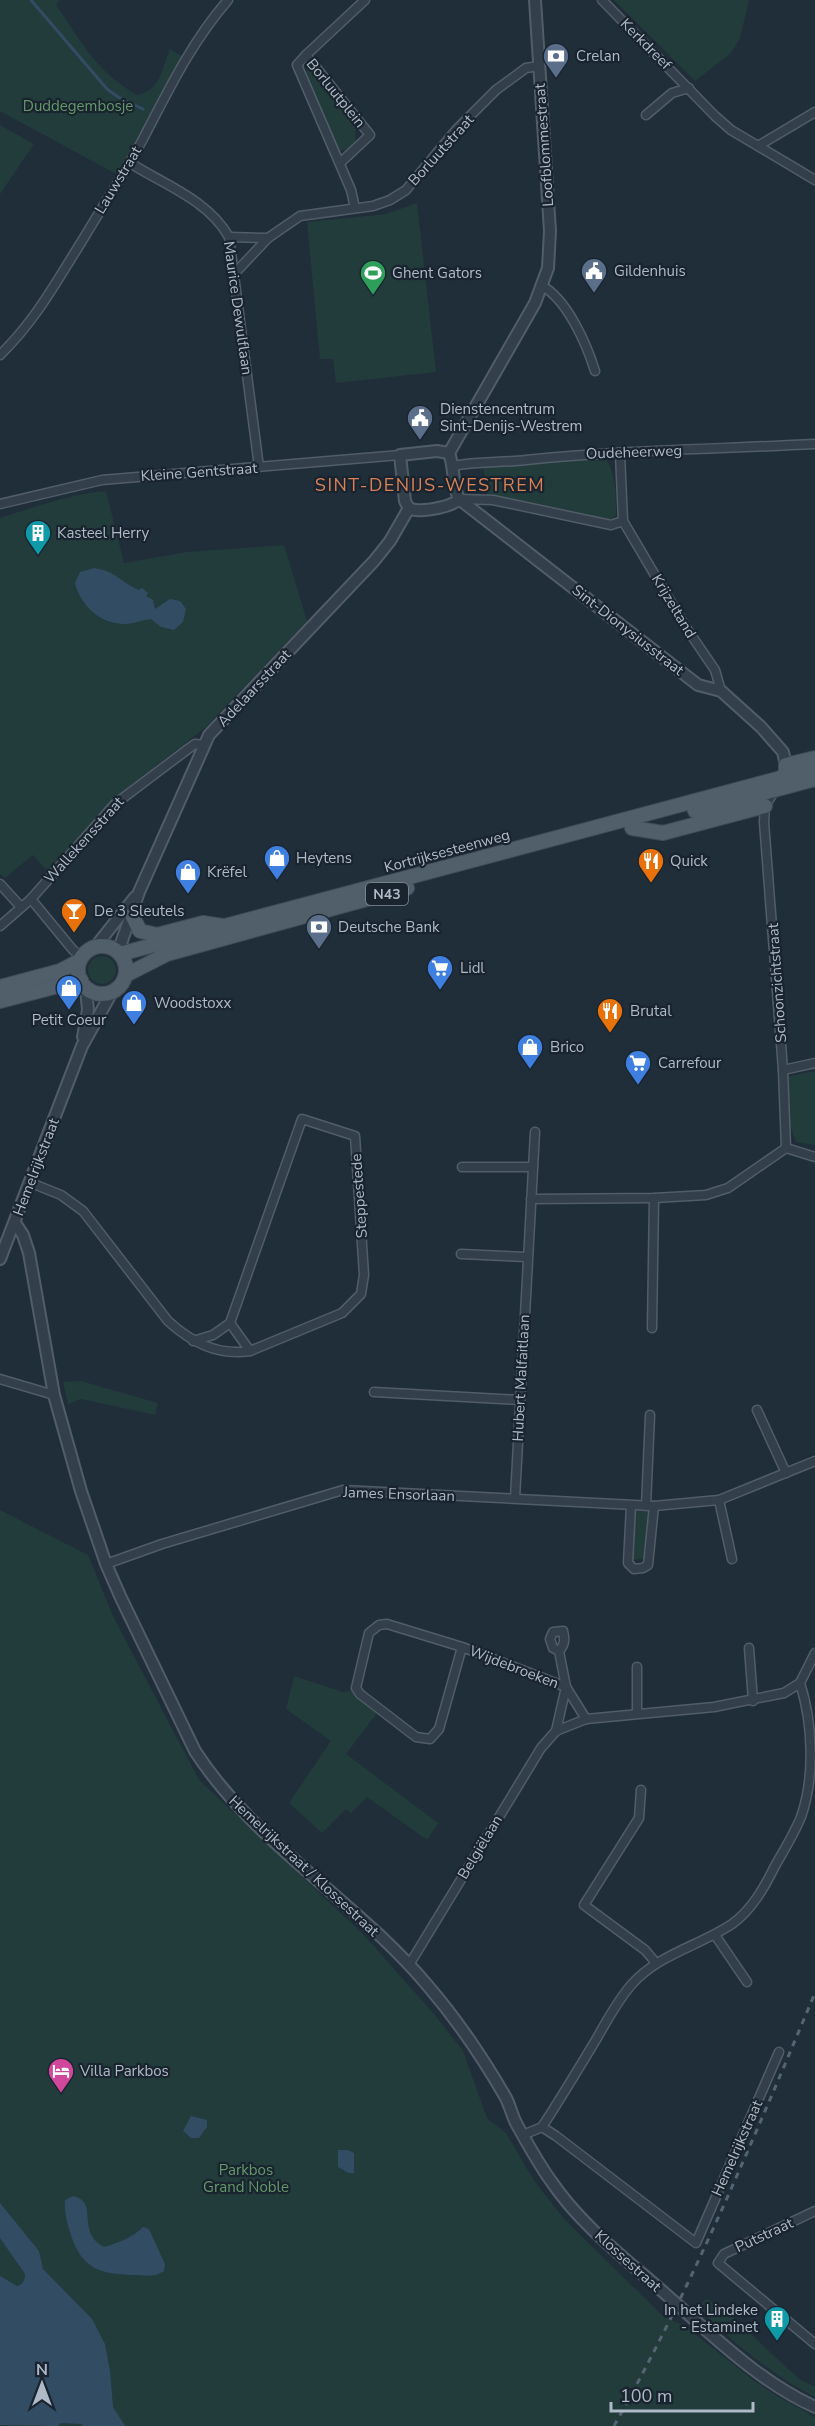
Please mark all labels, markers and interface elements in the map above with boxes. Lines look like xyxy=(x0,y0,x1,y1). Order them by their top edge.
street label: Kerkdreef xyxy=(616,14,677,75)
bank icon: Crelan xyxy=(541,41,571,79)
place label: Crelan xyxy=(576,46,620,66)
street label: Borluutplein xyxy=(302,54,370,132)
street label: Loofblommestraat xyxy=(530,82,558,207)
park label: Duddegembosje xyxy=(23,96,133,116)
street label: Borluutstraat xyxy=(404,110,479,190)
street label: Lauwstraat xyxy=(90,142,146,218)
street label: Maurice Dewulflaan xyxy=(219,240,257,376)
public building icon: Gildenhuis xyxy=(579,256,609,294)
sports icon: Ghent Gators xyxy=(358,258,388,296)
place label: Gildenhuis xyxy=(614,261,686,281)
place label: Ghent Gators xyxy=(392,263,482,283)
place label: Dienstencentrum Sint-Denijs-Westrem xyxy=(440,399,582,436)
public building icon: Dienstencentrum Sint-Denijs-Westrem xyxy=(405,403,435,441)
street label: Oudeheerweg xyxy=(586,440,682,464)
street label: Kleine Gentstraat xyxy=(140,458,259,486)
district label: SINT-DENIJS-WESTREM xyxy=(315,473,545,497)
building icon: Kasteel Herry xyxy=(23,518,53,556)
place label: Kasteel Herry xyxy=(57,523,149,543)
street label: Krijzeltand xyxy=(647,570,701,642)
street label: Sint-Dionysiusstraat xyxy=(568,580,689,680)
street label: Adelaarsstraat xyxy=(213,644,296,731)
street label: Wallekensstraat xyxy=(40,792,129,888)
street label: Kortrijksesteenweg xyxy=(382,825,512,877)
shop icon: Heytens xyxy=(262,843,292,881)
restaurant icon: Quick xyxy=(636,846,666,884)
place label: Heytens xyxy=(296,848,352,868)
place label: Quick xyxy=(670,851,708,871)
shop icon: Krëfel xyxy=(173,857,203,895)
place label: Krëfel xyxy=(207,862,247,882)
road number: N43 xyxy=(366,883,408,905)
bar icon: De 3 Sleutels xyxy=(59,896,89,934)
place label: De 3 Sleutels xyxy=(94,901,185,921)
bank icon: Deutsche Bank xyxy=(304,912,334,950)
place label: Deutsche Bank xyxy=(338,917,440,937)
street label: Schoonzichtstraat xyxy=(763,922,791,1043)
supermarket icon: Lidl xyxy=(425,953,455,991)
place label: Lidl xyxy=(460,958,485,978)
shop icon: Petit Coeur xyxy=(54,973,84,1011)
shop icon: Woodstoxx xyxy=(119,988,149,1026)
place label: Woodstoxx xyxy=(154,993,231,1013)
restaurant icon: Brutal xyxy=(595,996,625,1034)
place label: Brutal xyxy=(630,1001,672,1021)
place label: Petit Coeur xyxy=(32,1010,107,1030)
shop icon: Brico xyxy=(515,1032,545,1070)
place label: Brico xyxy=(550,1037,584,1057)
supermarket icon: Carrefour xyxy=(623,1048,653,1086)
place label: Carrefour xyxy=(658,1053,722,1073)
street label: Hemelrijkstraat xyxy=(8,1115,64,1219)
street label: Steppestede xyxy=(346,1153,372,1239)
street label: Hubert Malfaitlaan xyxy=(508,1314,534,1442)
street label: James Ensorlaan xyxy=(342,1482,455,1506)
street label: Wijdebroeken xyxy=(466,1641,562,1693)
street label: Hemelrijkstraat / Klossestraat xyxy=(225,1791,384,1942)
street label: Belgiëlaan xyxy=(453,1811,507,1883)
hotel icon: Villa Parkbos xyxy=(46,2056,76,2094)
place label: Villa Parkbos xyxy=(79,2061,169,2081)
street label: Hemelrijkstraat xyxy=(707,2096,767,2199)
park label: Parkbos Grand Noble xyxy=(203,2160,289,2197)
street label: Putstraat xyxy=(732,2213,797,2257)
street label: Klossestraat xyxy=(590,2226,666,2297)
place label: In het Lindeke - Estaminet xyxy=(664,2300,759,2337)
building icon: In het Lindeke - Estaminet xyxy=(762,2304,792,2342)
north arrow xyxy=(12,2354,72,2414)
text: N xyxy=(36,2359,48,2381)
scale bar xyxy=(611,2375,754,2413)
text: 100 m xyxy=(620,2384,672,2408)

